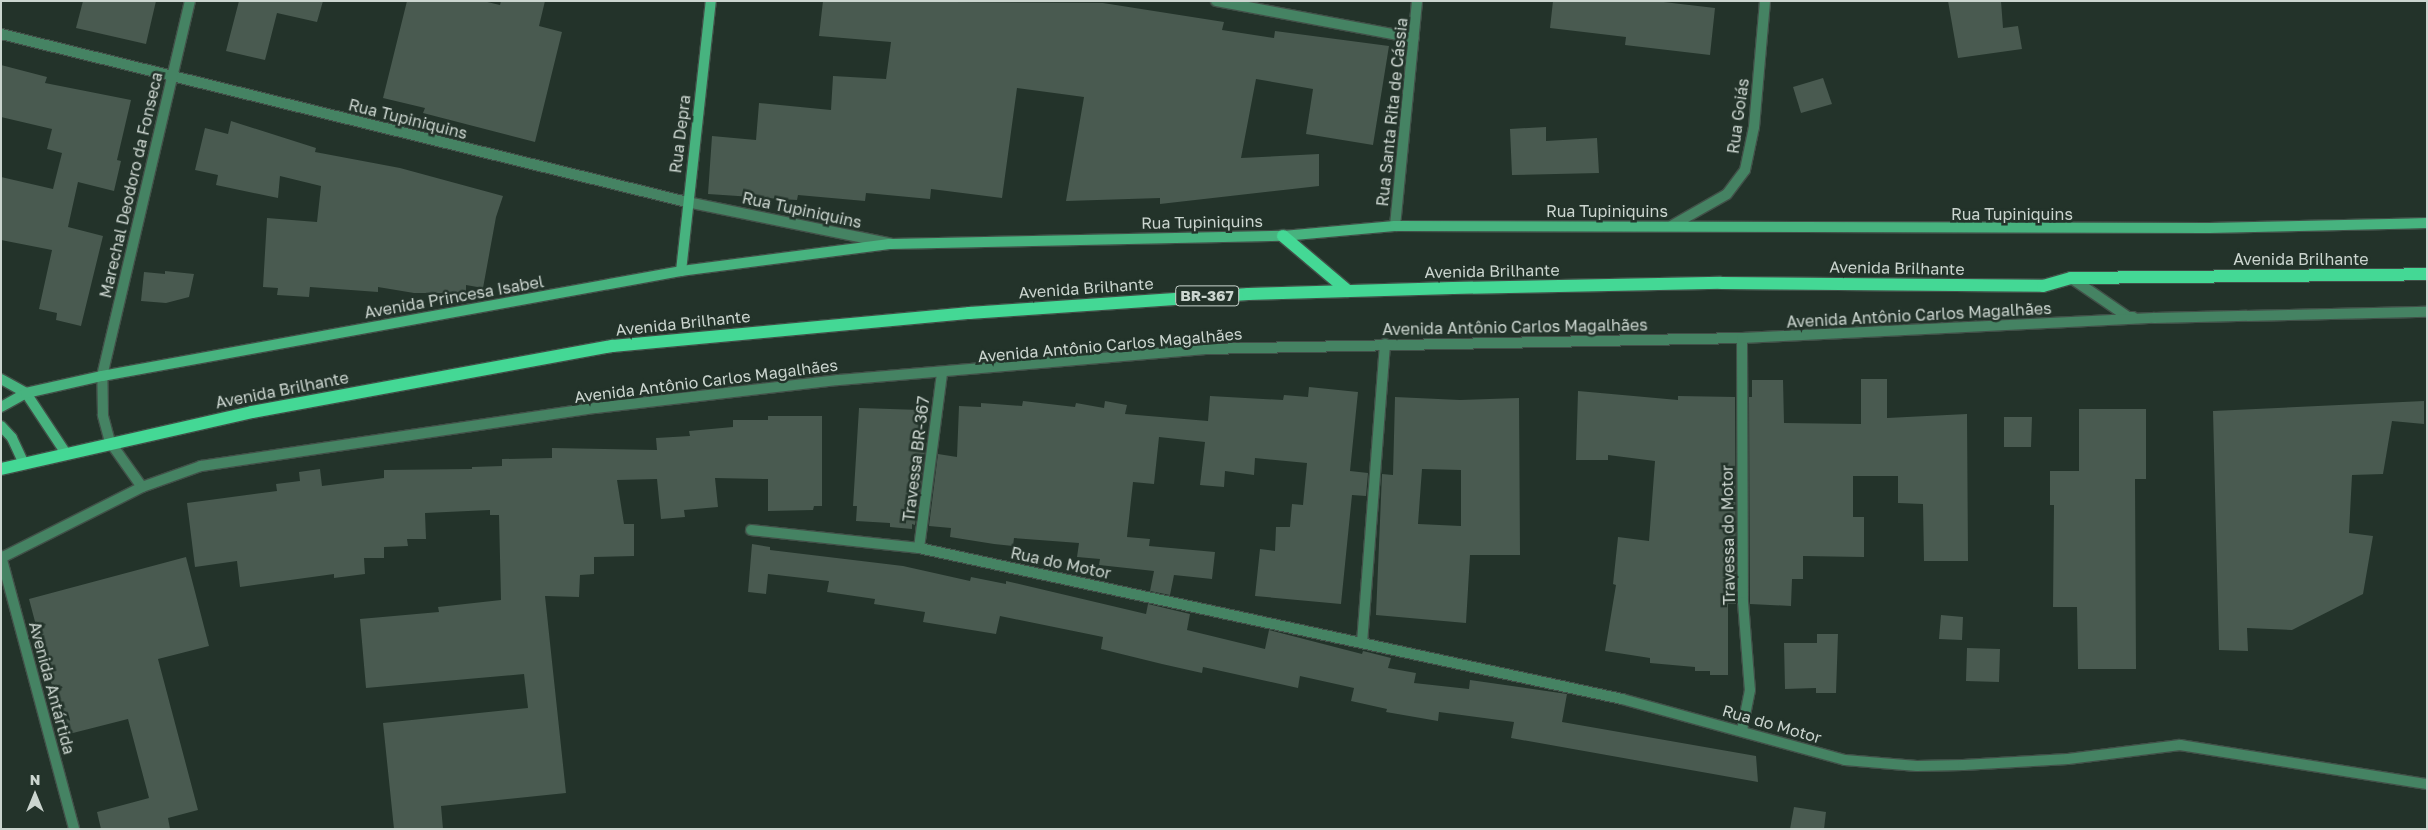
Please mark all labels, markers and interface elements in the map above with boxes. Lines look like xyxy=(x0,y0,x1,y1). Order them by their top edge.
street label: Rua Santa Rita de Cássia xyxy=(1373,17,1411,207)
street label: Marechal Deodoro da Fonseca xyxy=(96,70,166,300)
street label: Rua Goiás xyxy=(1723,77,1753,155)
street label: Rua Depra xyxy=(666,94,694,174)
street label: Rua Tupiniquins xyxy=(347,95,469,143)
street label: Rua Tupiniquins xyxy=(740,188,864,232)
street label: Rua Tupiniquins xyxy=(1546,201,1668,221)
street label: Rua Tupiniquins xyxy=(1951,204,2073,224)
street label: Rua Tupiniquins xyxy=(1141,211,1263,233)
street label: Avenida Brilhante xyxy=(2233,249,2369,269)
street label: Avenida Brilhante xyxy=(1829,257,1965,279)
street label: Avenida Brilhante xyxy=(1424,260,1560,282)
street label: Avenida Princesa Isabel xyxy=(363,272,545,322)
street label: Avenida Brilhante xyxy=(1018,274,1154,302)
road number: BR-367 xyxy=(1174,284,1240,308)
street label: Avenida Antônio Carlos Magalhães xyxy=(1786,298,2052,332)
street label: Avenida Brilhante xyxy=(615,306,751,340)
street label: Avenida Antônio Carlos Magalhães xyxy=(1382,315,1648,339)
street label: Avenida Antônio Carlos Magalhães xyxy=(977,324,1243,366)
street label: Avenida Antônio Carlos Magalhães xyxy=(573,355,839,407)
street label: Avenida Brilhante xyxy=(214,368,350,412)
street label: Travessa BR-367 xyxy=(899,395,933,523)
street label: Travessa do Motor xyxy=(1717,465,1739,605)
street label: Rua do Motor xyxy=(1009,543,1113,583)
street label: Avenida Antártida xyxy=(25,620,79,756)
street label: Rua do Motor xyxy=(1720,701,1824,747)
north arrow xyxy=(10,770,60,820)
text: N xyxy=(30,771,40,788)

